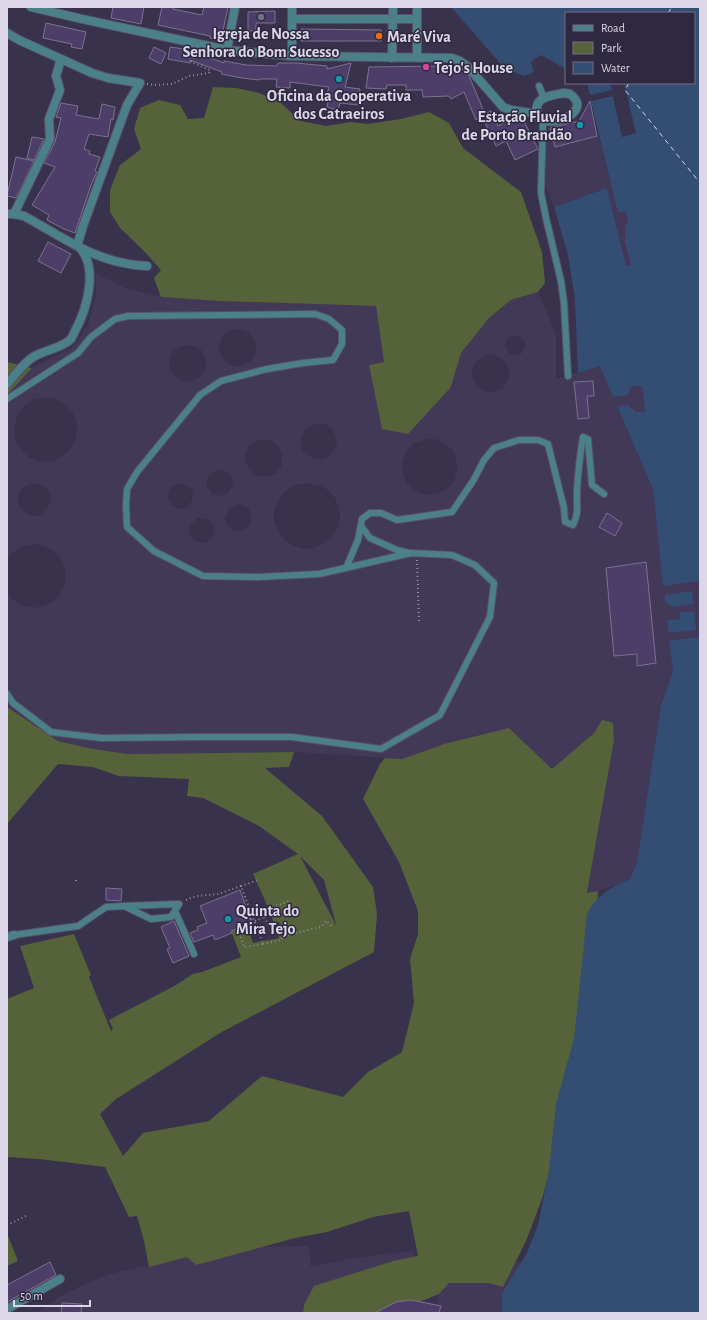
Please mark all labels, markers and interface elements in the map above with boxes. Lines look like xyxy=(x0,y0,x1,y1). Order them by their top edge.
marker: Igreja de Nossa Senhora do Bom Sucesso xyxy=(256,12,266,22)
legend xyxy=(565,12,695,84)
text: Road xyxy=(601,22,625,34)
place label: Igreja de Nossa Senhora do Bom Sucesso xyxy=(183,26,340,60)
place label: Maré Viva xyxy=(387,29,451,45)
marker: Maré Viva xyxy=(374,31,384,41)
text: Park xyxy=(601,42,622,54)
place label: Tejo's House xyxy=(434,60,513,77)
marker: Tejo's House xyxy=(421,62,431,72)
text: Water xyxy=(601,62,630,74)
marker: Oficina da Cooperativa dos Catraeiros xyxy=(334,74,344,84)
place label: Oficina da Cooperativa dos Catraeiros xyxy=(267,88,411,122)
place label: Estação Fluvial de Porto Brandão xyxy=(462,109,572,143)
marker: Estação Fluvial de Porto Brandão xyxy=(575,120,585,130)
place label: Quinta do Mira Tejo xyxy=(236,903,299,938)
marker: Quinta do Mira Tejo xyxy=(223,914,233,924)
scale bar xyxy=(14,1282,90,1308)
text: 50 m xyxy=(20,1290,43,1302)

